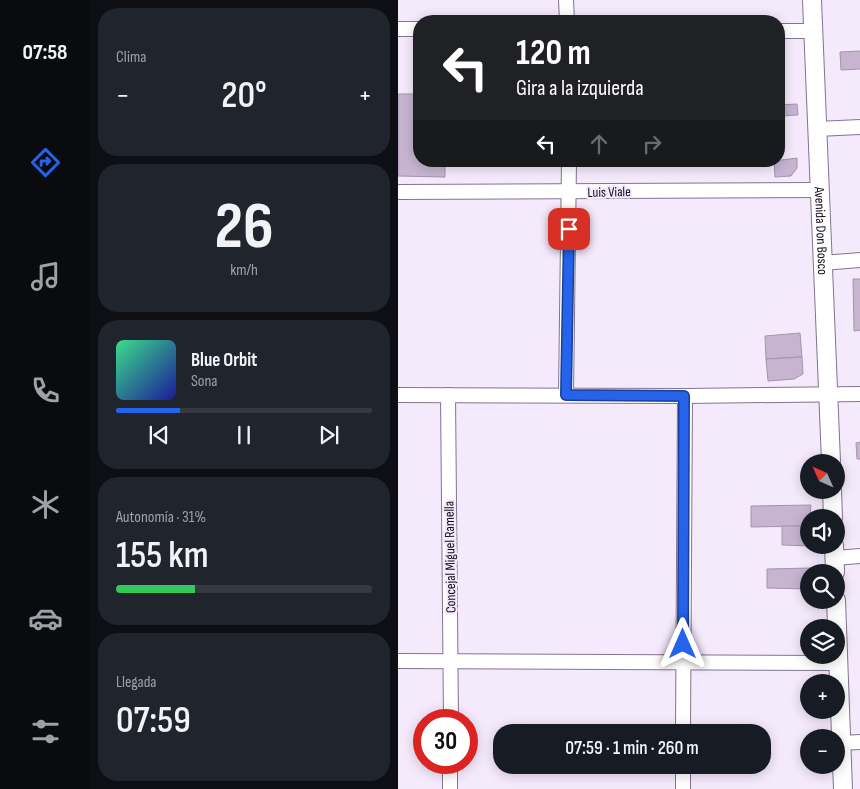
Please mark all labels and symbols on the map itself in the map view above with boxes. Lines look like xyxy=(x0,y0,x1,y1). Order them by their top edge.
street label: Luis Viale xyxy=(587,183,631,201)
street label: Avenida Don Bosco xyxy=(811,185,832,275)
pin xyxy=(548,208,590,250)
north arrow xyxy=(800,454,846,499)
street label: Concejal Miguel Ramella xyxy=(441,501,459,613)
position arrow xyxy=(656,617,708,669)
speed limit sign: 30 xyxy=(413,709,478,774)

